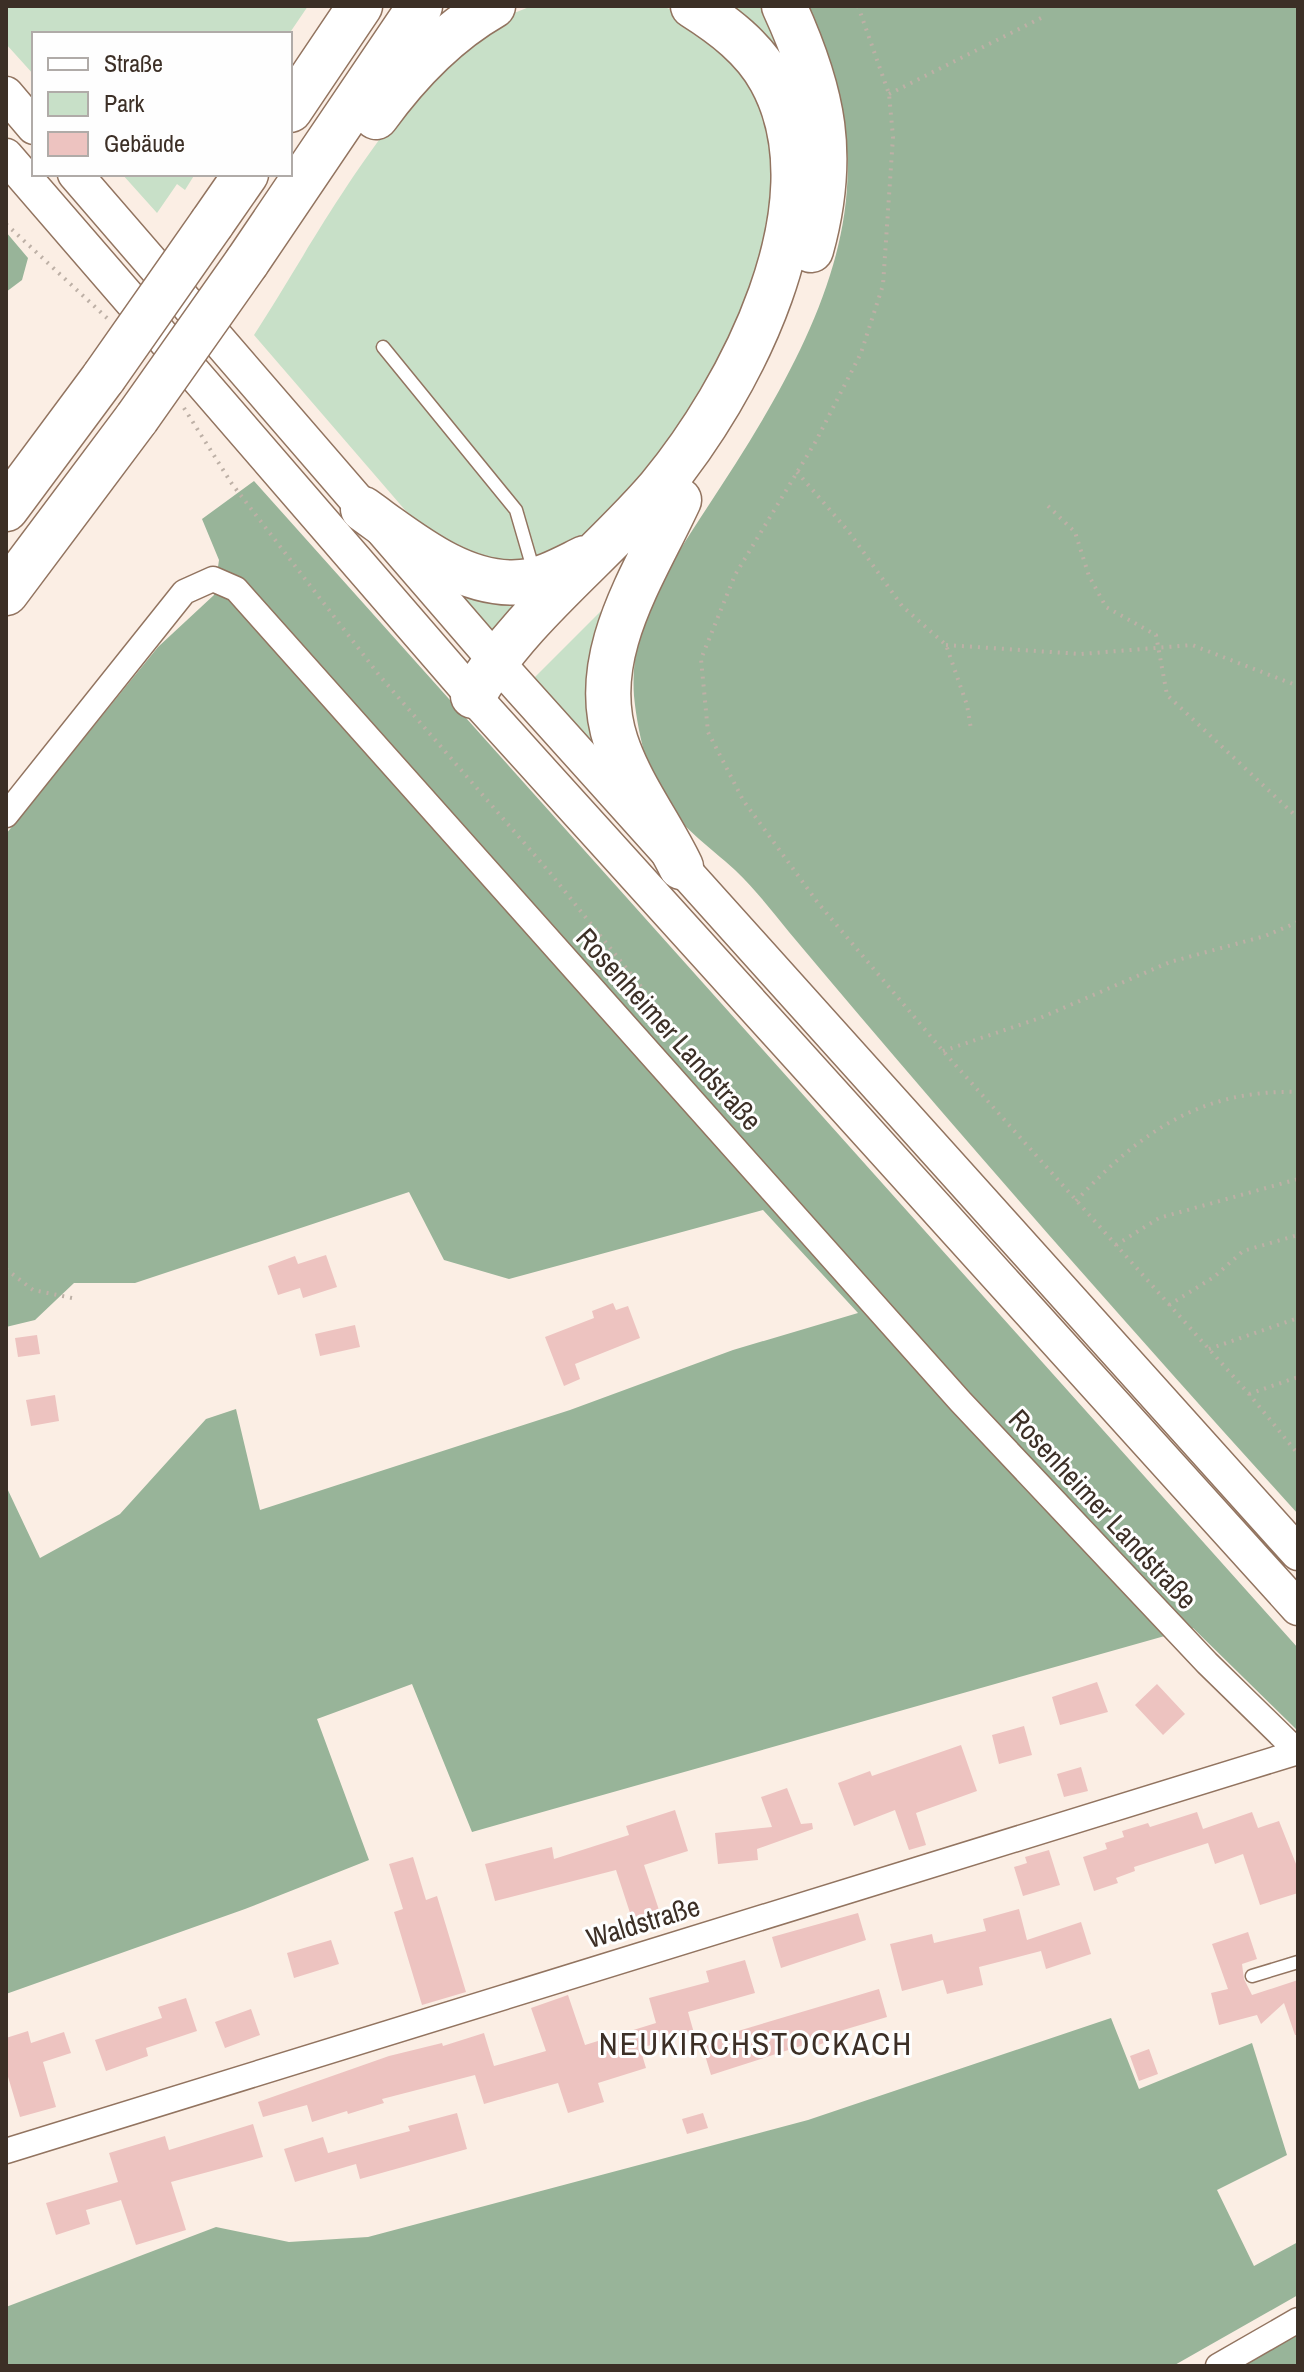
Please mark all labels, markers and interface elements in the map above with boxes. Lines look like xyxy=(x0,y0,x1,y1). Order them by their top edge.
legend xyxy=(32,32,292,176)
text: Straße xyxy=(104,47,163,79)
text: Park xyxy=(104,87,145,119)
text: Gebäude xyxy=(104,127,185,159)
street label: Rosenheimer Landstraße xyxy=(568,920,770,1138)
street label: Rosenheimer Landstraße xyxy=(1000,1401,1206,1617)
street label: Waldstraße xyxy=(582,1887,704,1957)
district label: NEUKIRCHSTOCKACH xyxy=(599,2022,913,2065)

